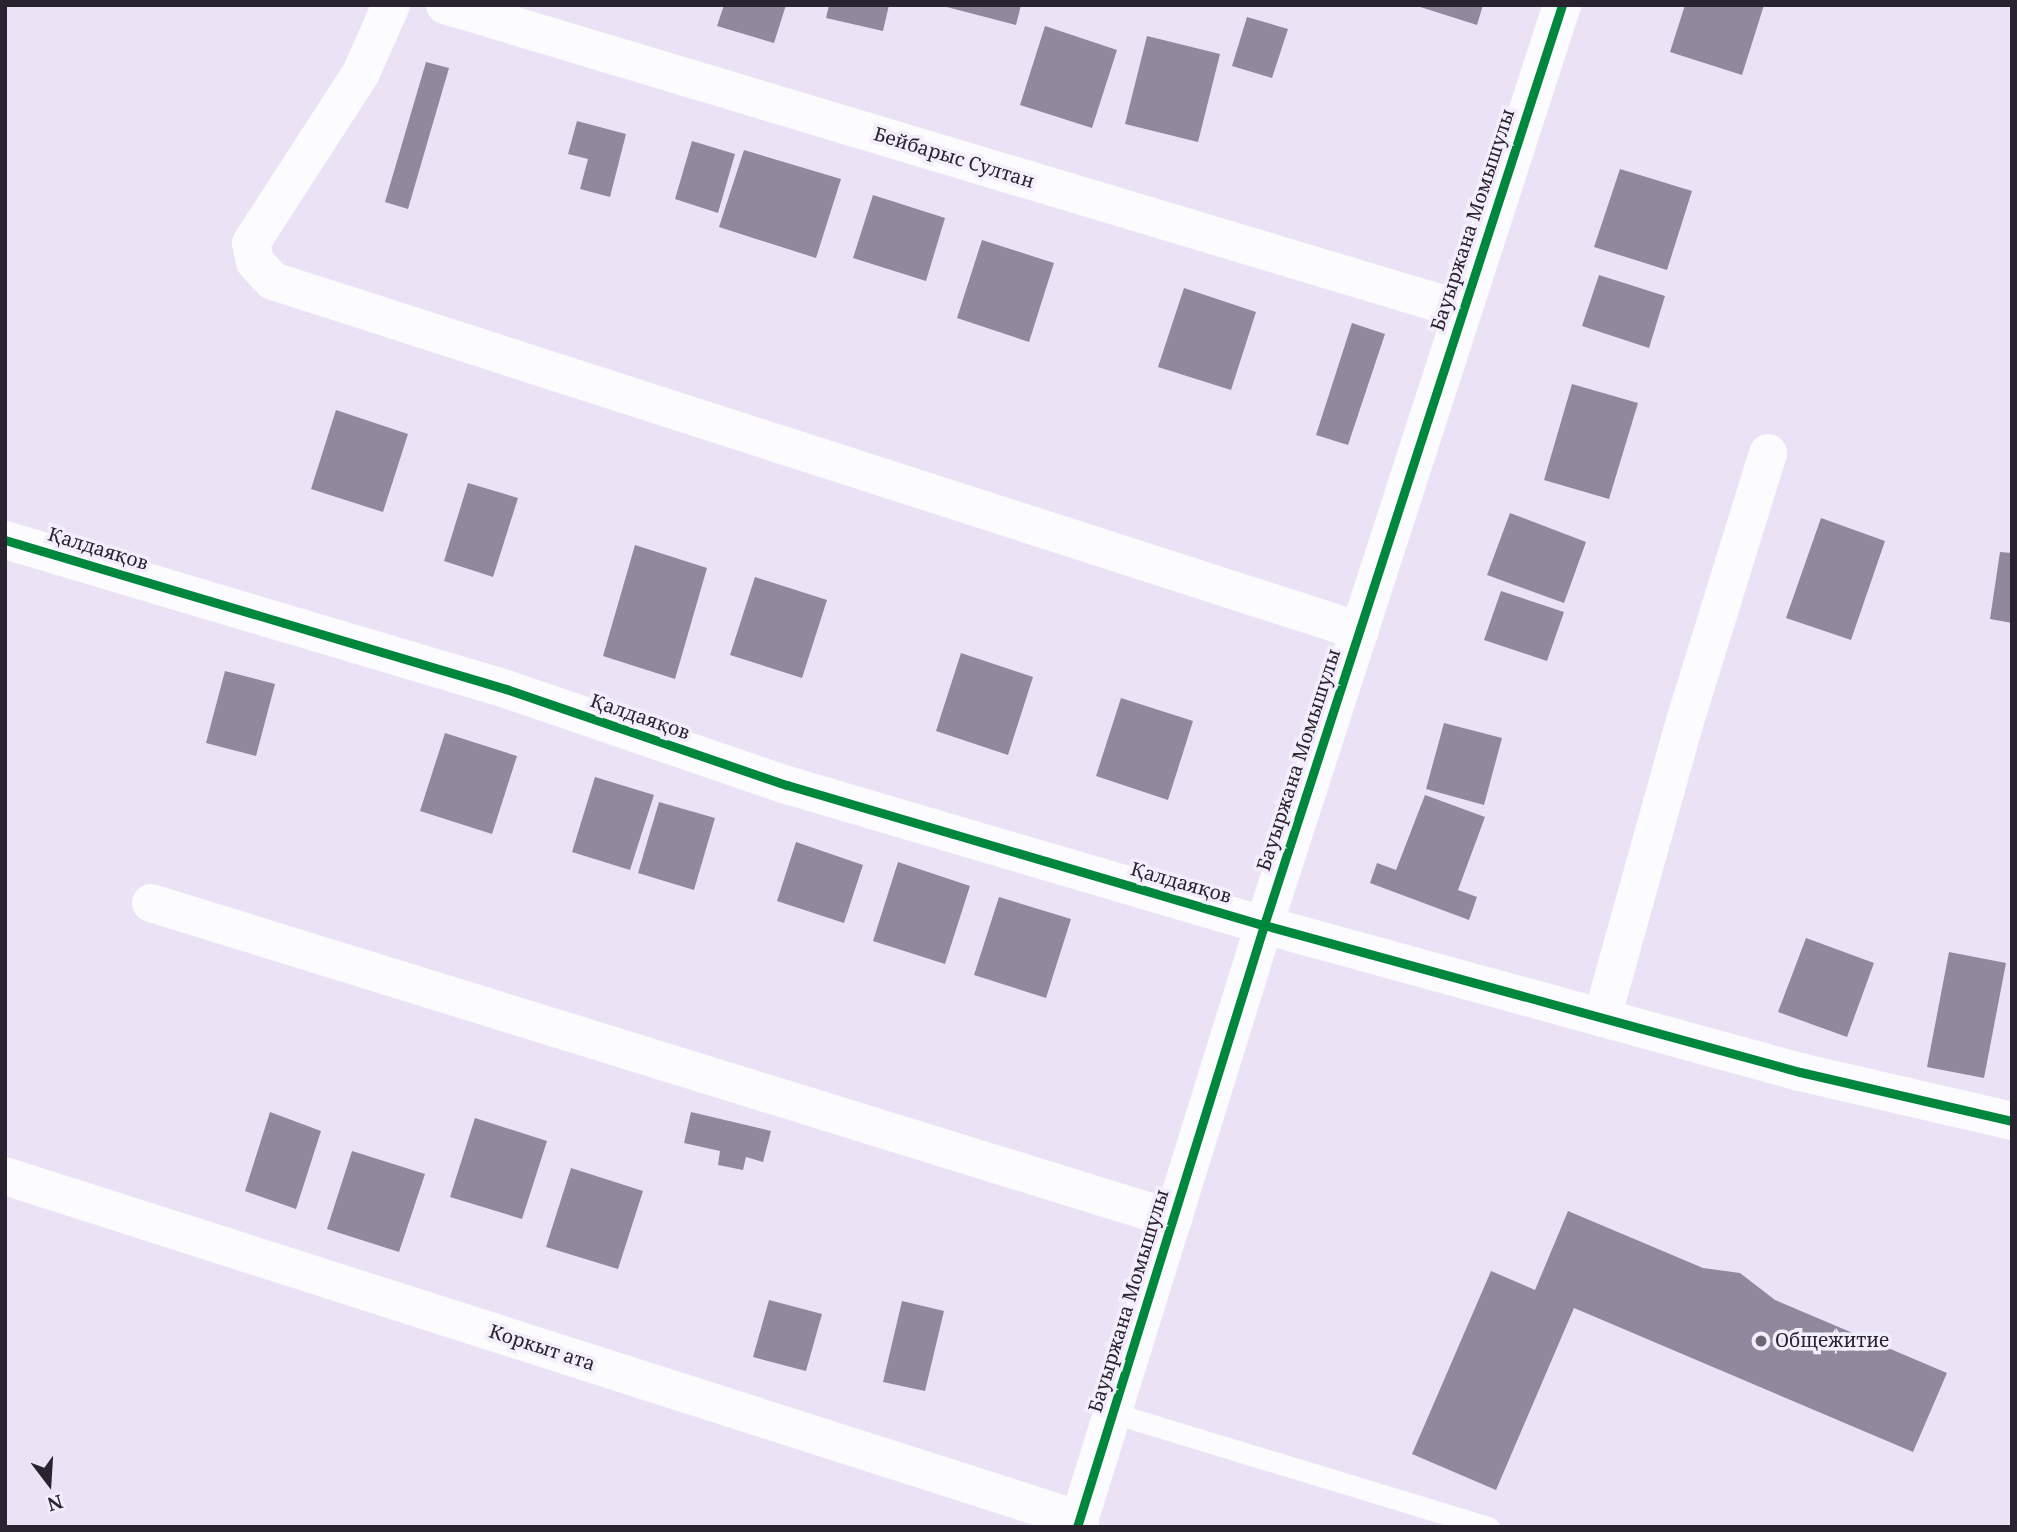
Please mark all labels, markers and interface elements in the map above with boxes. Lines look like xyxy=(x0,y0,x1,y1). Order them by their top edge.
street label: Бауыржана Момышулы xyxy=(1426,106,1520,334)
street label: Бейбарыс Султан xyxy=(871,123,1037,193)
street label: Қалдаяқов xyxy=(45,523,151,575)
street label: Бауыржана Момышулы xyxy=(1252,646,1346,874)
street label: Қалдаяқов xyxy=(587,689,693,745)
street label: Қалдаяқов xyxy=(1128,858,1234,908)
street label: Бауыржана Момышулы xyxy=(1084,1187,1174,1415)
street label: Коркыт ата xyxy=(486,1320,598,1376)
place label: Общежитие xyxy=(1775,1330,1889,1352)
marker: Общежитие xyxy=(1753,1333,1769,1349)
north arrow xyxy=(14,1448,84,1518)
text: N xyxy=(44,1488,66,1518)

